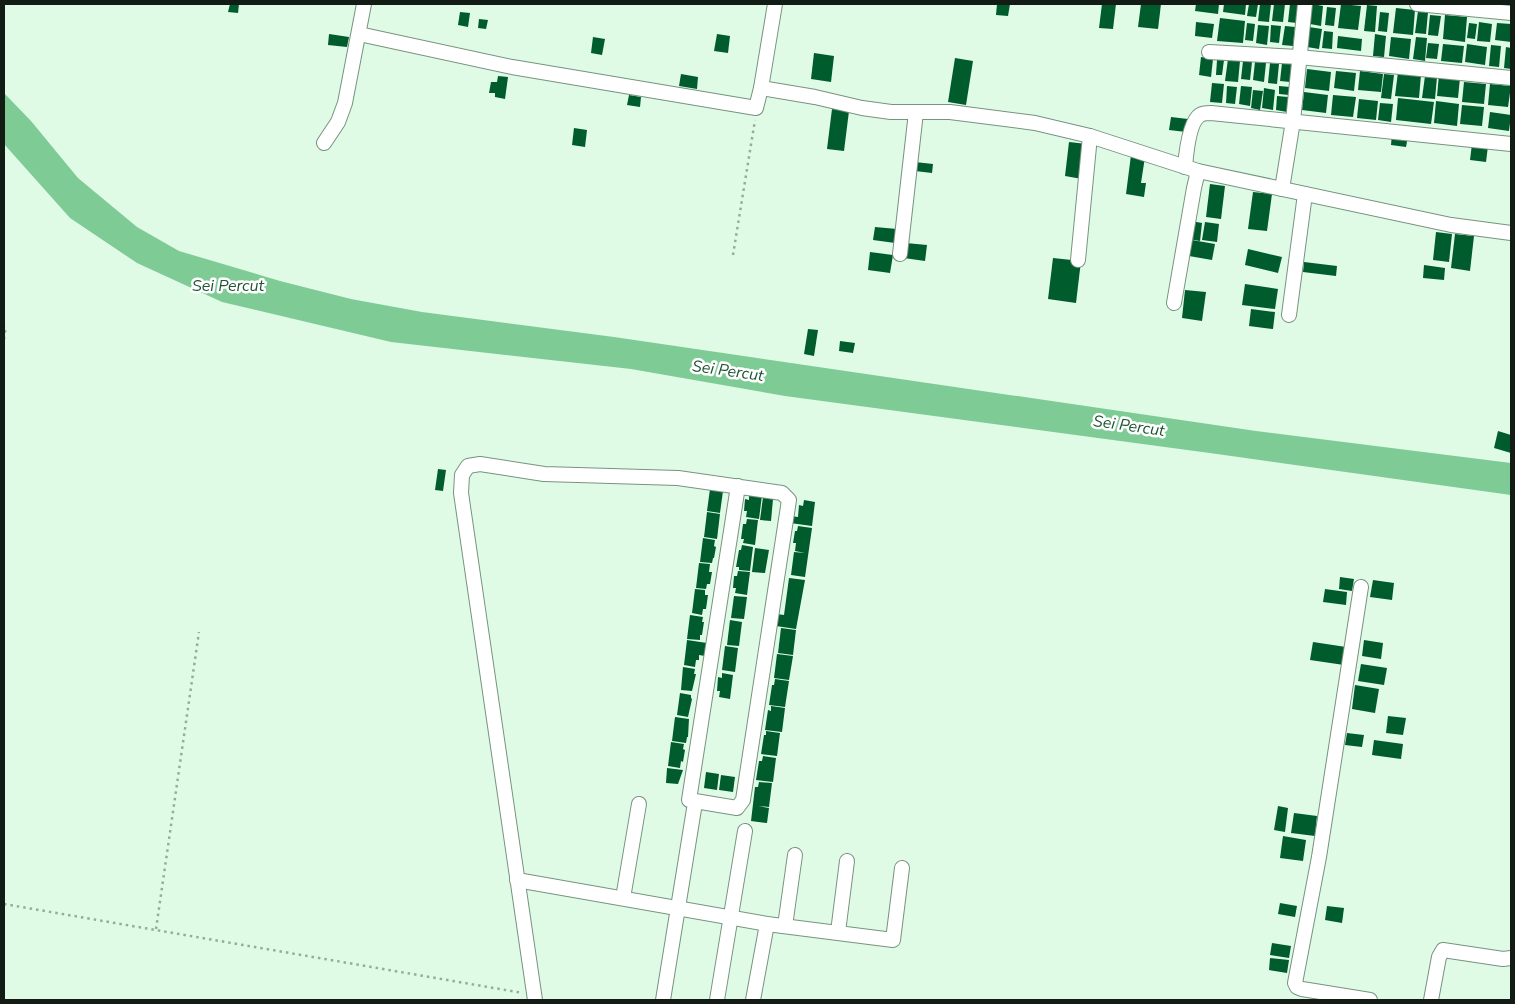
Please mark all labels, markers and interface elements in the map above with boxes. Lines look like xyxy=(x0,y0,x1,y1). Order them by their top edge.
water label: Sei Percut xyxy=(192,275,264,297)
water label: Sei Percut xyxy=(691,355,765,387)
water label: Sei Percut xyxy=(1092,410,1166,442)

